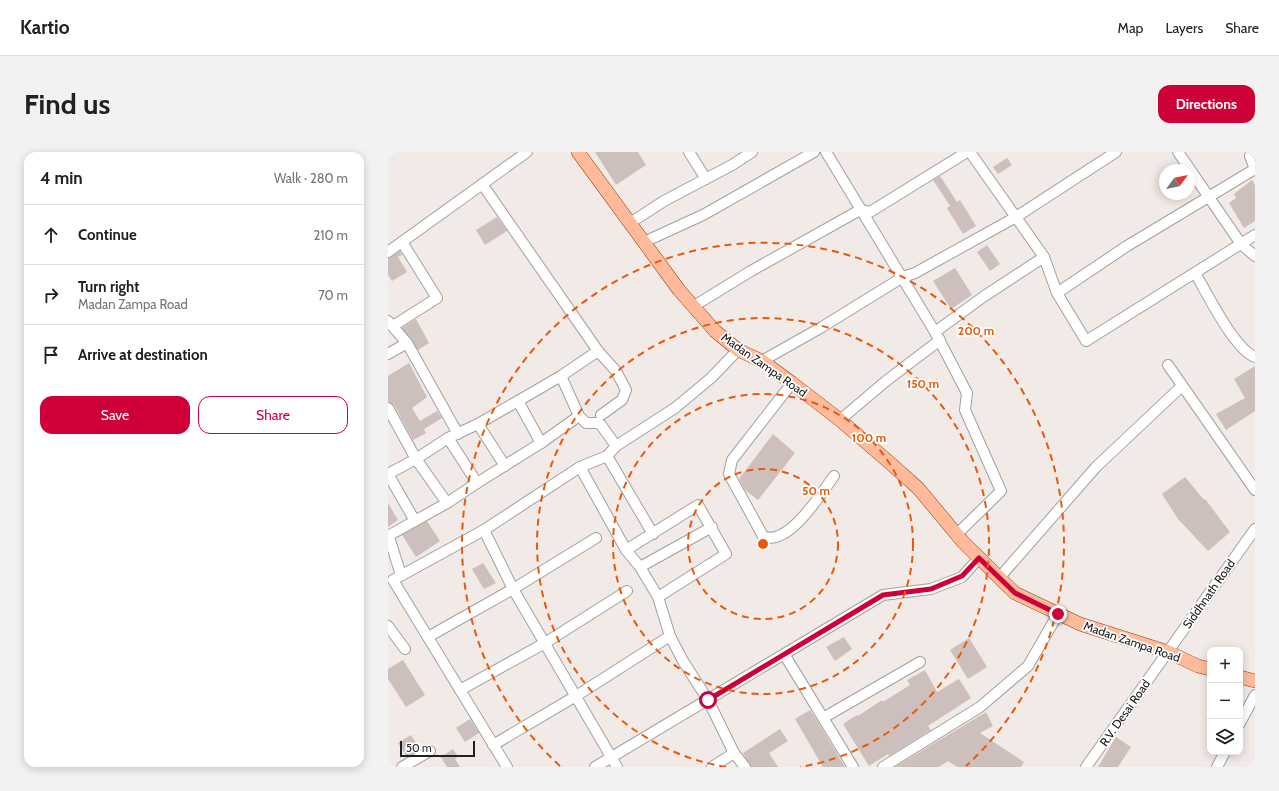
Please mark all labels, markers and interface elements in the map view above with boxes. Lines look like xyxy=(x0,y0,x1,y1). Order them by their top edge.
text: Kartio xyxy=(20,16,69,39)
text: Map xyxy=(1118,19,1143,37)
text: Layers xyxy=(1165,19,1203,37)
text: Share xyxy=(1225,19,1259,37)
button: Directions xyxy=(1158,85,1255,123)
text: Find us xyxy=(24,87,110,121)
north arrow xyxy=(1159,164,1195,200)
text: 4 min xyxy=(40,168,83,188)
text: Walk · 280 m xyxy=(274,170,348,186)
icon: ahead xyxy=(40,224,62,246)
text: Continue xyxy=(78,226,137,244)
text: 210 m xyxy=(314,227,348,243)
text: Turn right xyxy=(78,278,139,296)
icon: right xyxy=(40,284,62,306)
text: 70 m xyxy=(318,287,348,303)
text: Madan Zampa Road xyxy=(78,296,188,312)
text: 200 m xyxy=(958,323,994,338)
street label: Madan Zampa Road xyxy=(719,329,810,400)
icon: arrive xyxy=(40,344,62,366)
text: Arrive at destination xyxy=(78,346,208,364)
text: 150 m xyxy=(907,376,939,391)
button: Save xyxy=(40,396,190,434)
button: Share xyxy=(198,396,348,434)
text: 100 m xyxy=(852,430,886,445)
text: 50 m xyxy=(802,483,830,498)
centre of rings xyxy=(756,537,770,551)
street label: Siddhnath Road xyxy=(1179,556,1238,631)
route end xyxy=(1049,605,1067,623)
street label: Madan Zampa Road xyxy=(1082,618,1182,665)
map controls xyxy=(1207,647,1243,755)
button: + xyxy=(1207,647,1243,683)
street label: R.V. Desai Road xyxy=(1096,676,1153,749)
button: − xyxy=(1207,683,1243,719)
route start xyxy=(699,691,717,709)
button: layers xyxy=(1207,719,1243,755)
scale bar xyxy=(400,739,475,758)
text: 50 m xyxy=(406,741,432,755)

